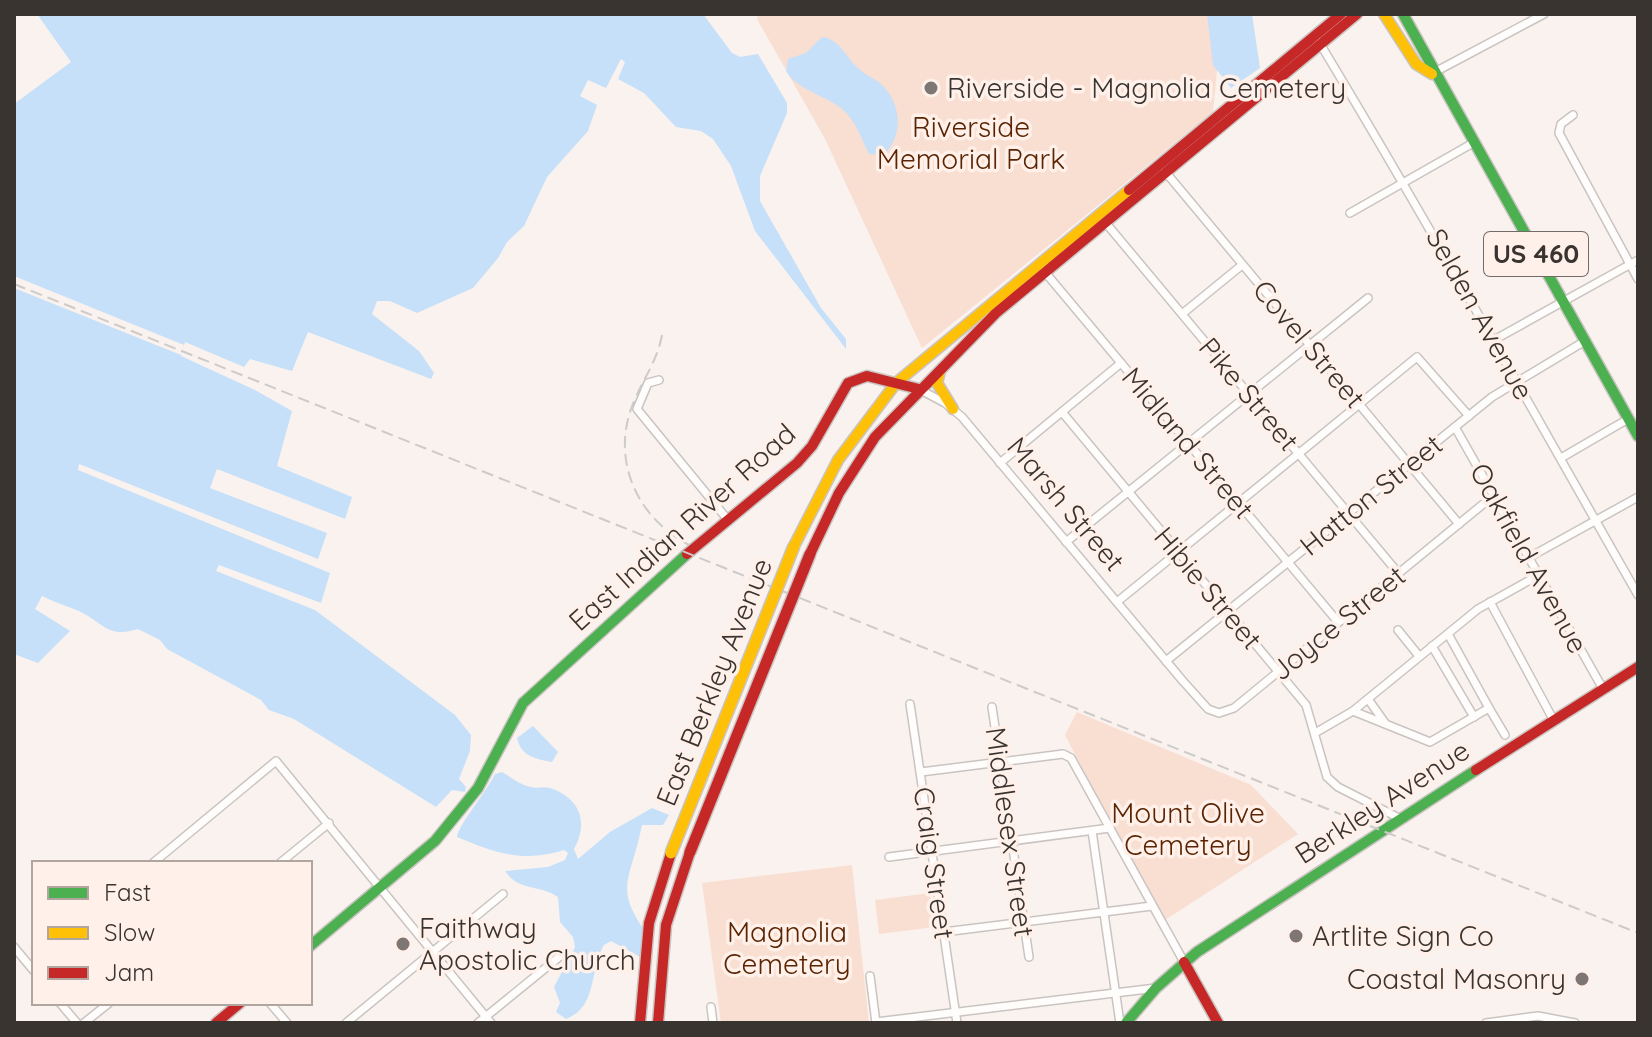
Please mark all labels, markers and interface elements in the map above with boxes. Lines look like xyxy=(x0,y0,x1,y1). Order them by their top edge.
place label: Riverside - Magnolia Cemetery xyxy=(947,70,1346,105)
marker: Riverside - Magnolia Cemetery xyxy=(922,79,940,97)
park label: Riverside Memorial Park xyxy=(877,109,1065,176)
street label: Selden Avenue xyxy=(1419,222,1542,405)
road number: US 460 xyxy=(1484,232,1588,276)
street label: Covel Street xyxy=(1246,273,1373,415)
street label: Pike Street xyxy=(1192,330,1307,457)
street label: Midland Street xyxy=(1115,360,1262,525)
street label: East Indian River Road xyxy=(561,416,802,638)
street label: Hatton Street xyxy=(1292,426,1449,563)
street label: Marsh Street xyxy=(1000,430,1133,578)
street label: Oakfield Avenue xyxy=(1463,457,1596,659)
street label: Hibie Street xyxy=(1147,519,1270,656)
street label: East Berkley Avenue xyxy=(648,553,779,811)
street label: Joyce Street xyxy=(1263,558,1412,688)
street label: Middlesex Street xyxy=(978,725,1043,939)
street label: Berkley Avenue xyxy=(1288,732,1475,871)
street label: Craig Street xyxy=(906,785,962,941)
park label: Mount Olive Cemetery xyxy=(1111,795,1265,862)
legend xyxy=(32,861,312,1005)
text: Fast xyxy=(104,877,151,907)
place label: Faithway Apostolic Church xyxy=(419,910,636,977)
park label: Magnolia Cemetery xyxy=(723,914,851,981)
text: Slow xyxy=(104,917,155,947)
place label: Artlite Sign Co xyxy=(1312,918,1494,953)
marker: Artlite Sign Co xyxy=(1287,927,1305,945)
marker: Faithway Apostolic Church xyxy=(394,935,412,953)
text: Jam xyxy=(104,957,154,987)
place label: Coastal Masonry xyxy=(1347,961,1566,996)
marker: Coastal Masonry xyxy=(1573,970,1591,988)

